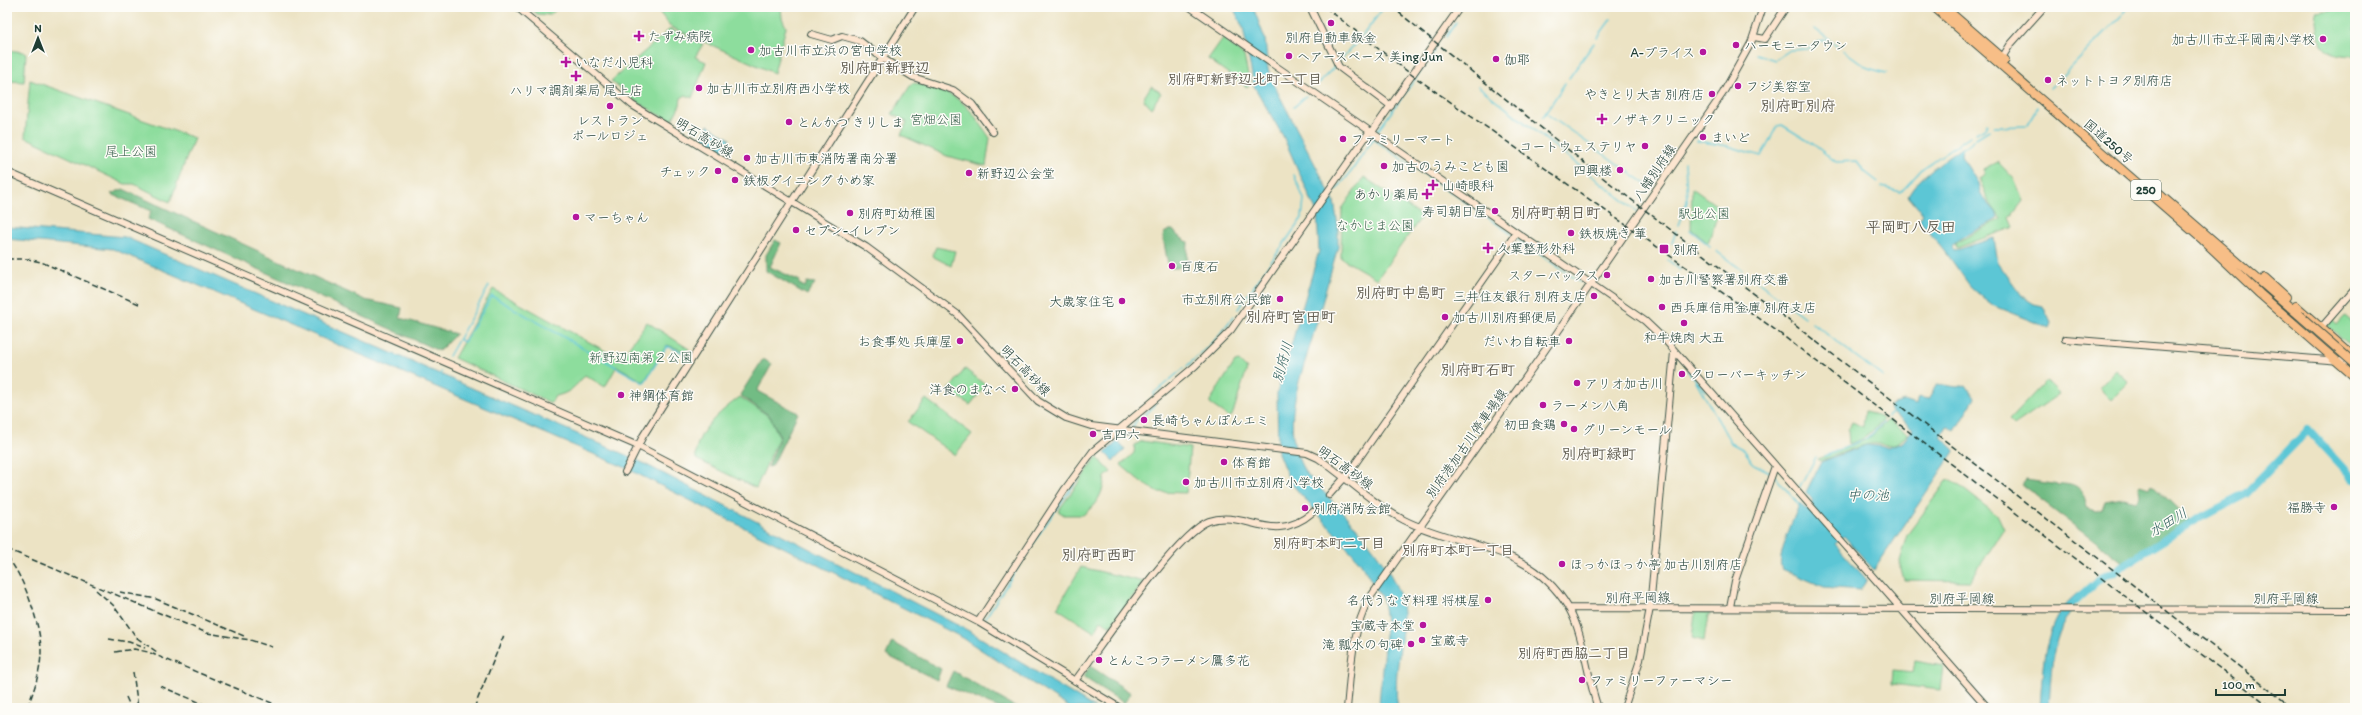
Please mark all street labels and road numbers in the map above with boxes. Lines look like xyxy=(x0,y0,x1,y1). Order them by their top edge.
street label: 明石高砂線 xyxy=(673,114,737,161)
street label: 国道250号 xyxy=(2081,116,2136,167)
street label: 八幡別府線 xyxy=(1630,140,1679,203)
road number: 250 xyxy=(2131,180,2161,200)
street label: 明石高砂線 xyxy=(998,342,1054,400)
street label: 別府港加古川停車場線 xyxy=(1423,385,1510,501)
street label: 明石高砂線 xyxy=(1315,442,1377,493)
street label: 別府平岡線 xyxy=(1605,589,1672,606)
street label: 別府平岡線 xyxy=(1929,591,1995,606)
street label: 別府平岡線 xyxy=(2253,591,2319,606)

